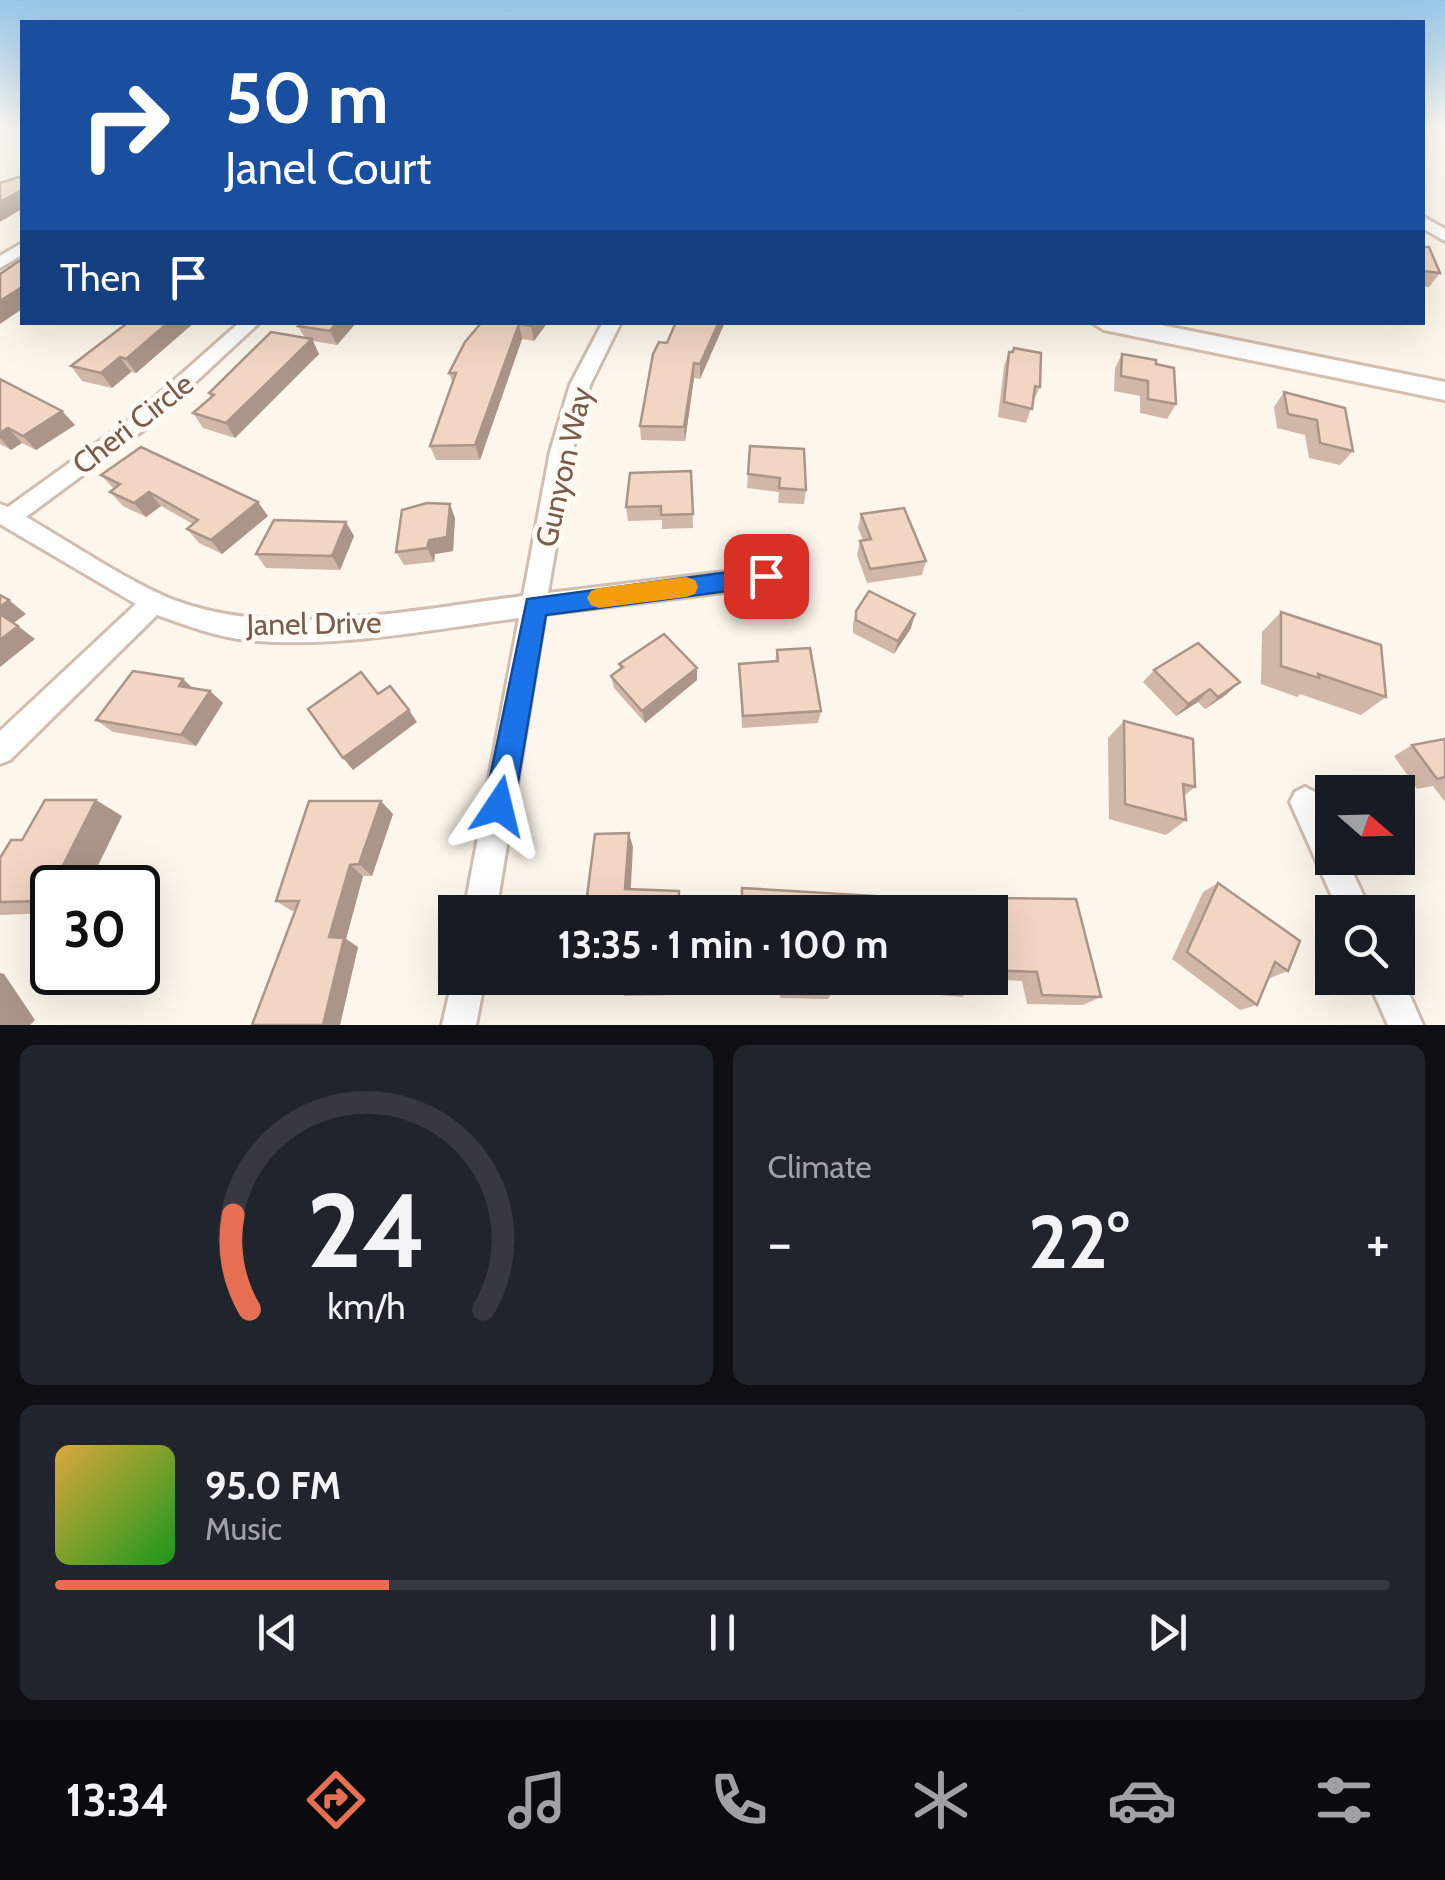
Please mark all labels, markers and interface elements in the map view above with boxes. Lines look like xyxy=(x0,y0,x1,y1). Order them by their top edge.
text: 50 m xyxy=(225,55,389,141)
icon: right xyxy=(60,60,190,190)
text: Janel Court xyxy=(225,141,431,195)
icon: arrive xyxy=(161,250,216,305)
text: Then xyxy=(60,254,141,301)
street label: Cheri Circle xyxy=(65,365,201,482)
street label: Gunyon Way xyxy=(527,383,600,550)
pin xyxy=(724,534,809,619)
icon: arrive xyxy=(739,549,794,604)
street label: Janel Drive xyxy=(245,604,382,643)
position arrow xyxy=(447,754,551,858)
north arrow xyxy=(1315,775,1415,875)
map controls xyxy=(1315,775,1415,995)
speed limit sign: 30 xyxy=(30,865,160,995)
button: search xyxy=(1315,895,1415,995)
text: 13:35 · 1 min · 100 m xyxy=(558,921,888,968)
text: Climate xyxy=(768,1147,872,1186)
text: 24 xyxy=(306,1167,426,1293)
text: 22° xyxy=(1028,1196,1129,1287)
text: − xyxy=(768,1209,792,1276)
text: + xyxy=(1366,1209,1390,1276)
text: km/h xyxy=(327,1285,405,1328)
text: 95.0 FM xyxy=(205,1462,341,1509)
text: Music xyxy=(205,1509,282,1548)
icon: previous xyxy=(250,1605,305,1660)
icon: pause xyxy=(695,1605,750,1660)
icon: next xyxy=(1140,1605,1195,1660)
icon: directions xyxy=(301,1765,371,1835)
icon: music xyxy=(502,1765,572,1835)
icon: phone xyxy=(704,1765,774,1835)
icon: climate xyxy=(906,1765,976,1835)
icon: car xyxy=(1107,1765,1177,1835)
icon: filters xyxy=(1309,1765,1379,1835)
text: 13:34 xyxy=(66,1773,169,1827)

